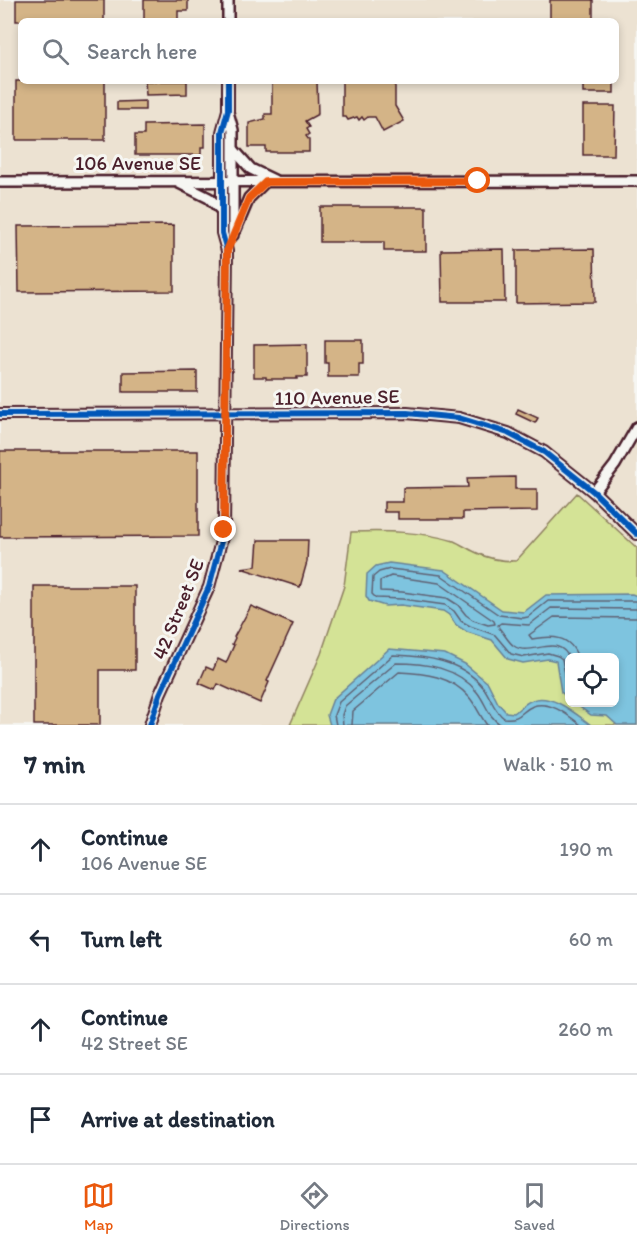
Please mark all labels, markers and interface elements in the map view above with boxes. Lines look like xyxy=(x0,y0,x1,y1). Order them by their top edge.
search box xyxy=(18,18,619,84)
icon: search xyxy=(39,35,72,68)
text: Search here xyxy=(87,38,197,65)
street label: 106 Avenue SE xyxy=(75,151,201,175)
route start xyxy=(464,167,490,193)
street label: 110 Avenue SE xyxy=(274,384,400,410)
route end xyxy=(210,516,236,542)
street label: 42 Street SE xyxy=(147,555,209,663)
map controls xyxy=(565,653,619,707)
button: locate xyxy=(565,653,619,707)
text: 7 min xyxy=(24,748,85,780)
text: Walk · 510 m xyxy=(503,752,613,776)
text: Continue xyxy=(81,824,168,851)
icon: ahead xyxy=(24,833,57,866)
text: 190 m xyxy=(560,837,613,861)
text: 106 Avenue SE xyxy=(81,851,207,875)
icon: left xyxy=(24,923,57,956)
text: Turn left xyxy=(81,926,162,953)
text: 60 m xyxy=(569,927,613,951)
text: Continue xyxy=(81,1004,168,1031)
icon: ahead xyxy=(24,1013,57,1046)
text: 260 m xyxy=(558,1017,613,1041)
text: 42 Street SE xyxy=(81,1031,188,1055)
icon: arrive xyxy=(24,1103,57,1136)
text: Arrive at destination xyxy=(81,1106,275,1133)
tab: Map xyxy=(82,1179,115,1234)
tab: Directions xyxy=(279,1179,350,1234)
tab: Saved xyxy=(514,1179,555,1234)

